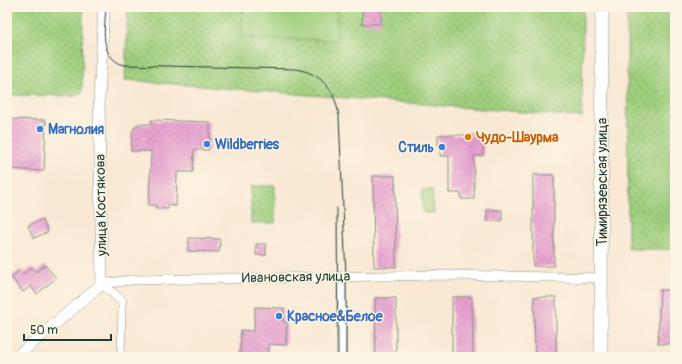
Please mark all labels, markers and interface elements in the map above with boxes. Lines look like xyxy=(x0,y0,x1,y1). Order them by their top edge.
street label: Тимирязевская улица xyxy=(594,118,611,246)
place label: Магнолия xyxy=(48,121,104,138)
marker: Магнолия xyxy=(35,124,45,134)
place label: Чудо-Шаурма xyxy=(476,129,559,146)
marker: Чудо-Шаурма xyxy=(463,132,473,142)
place label: Wildberries xyxy=(215,136,280,153)
marker: Wildberries xyxy=(202,139,212,149)
place label: Стиль xyxy=(398,139,434,156)
marker: Стиль xyxy=(437,142,447,152)
street label: улица Костякова xyxy=(92,154,110,257)
street label: Ивановская улица xyxy=(242,268,350,286)
place label: Красное&Белое xyxy=(287,308,384,325)
marker: Красное&Белое xyxy=(274,311,284,321)
scale bar xyxy=(24,316,111,342)
text: 50 m xyxy=(30,323,58,338)

